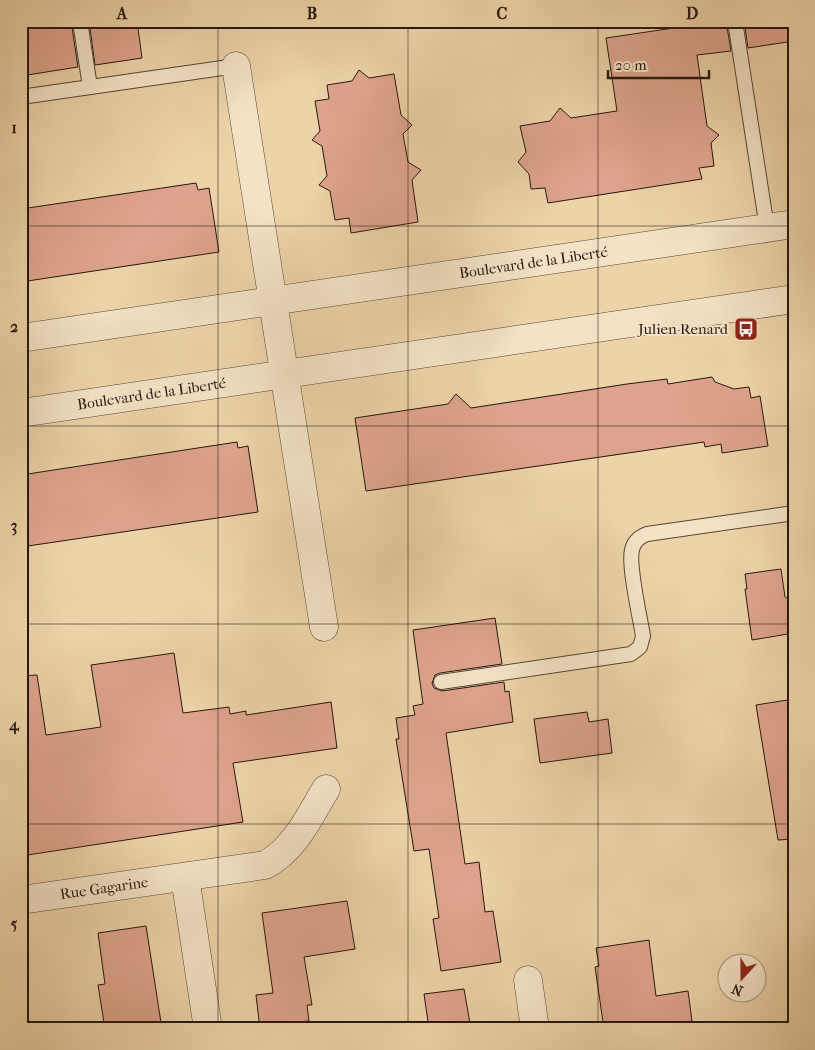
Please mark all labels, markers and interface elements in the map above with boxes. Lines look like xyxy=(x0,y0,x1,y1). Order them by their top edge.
text: A xyxy=(116,4,128,23)
text: B xyxy=(307,4,317,23)
text: C xyxy=(497,4,508,23)
text: D xyxy=(686,4,698,23)
scale bar xyxy=(608,48,709,80)
text: 20 m xyxy=(615,56,647,74)
text: 1 xyxy=(11,118,17,137)
street label: Boulevard de la Liberté xyxy=(458,242,610,282)
bus stop icon: Julien Renard xyxy=(733,316,759,342)
text: 2 xyxy=(10,317,18,336)
place label: Julien Renard xyxy=(637,320,729,338)
street label: Boulevard de la Liberté xyxy=(76,374,228,414)
text: 3 xyxy=(11,516,17,536)
text: 4 xyxy=(8,715,20,735)
street label: Rue Gagarine xyxy=(59,873,150,903)
text: 5 xyxy=(11,914,18,933)
north arrow xyxy=(718,952,768,1002)
text: N xyxy=(729,980,746,1000)

